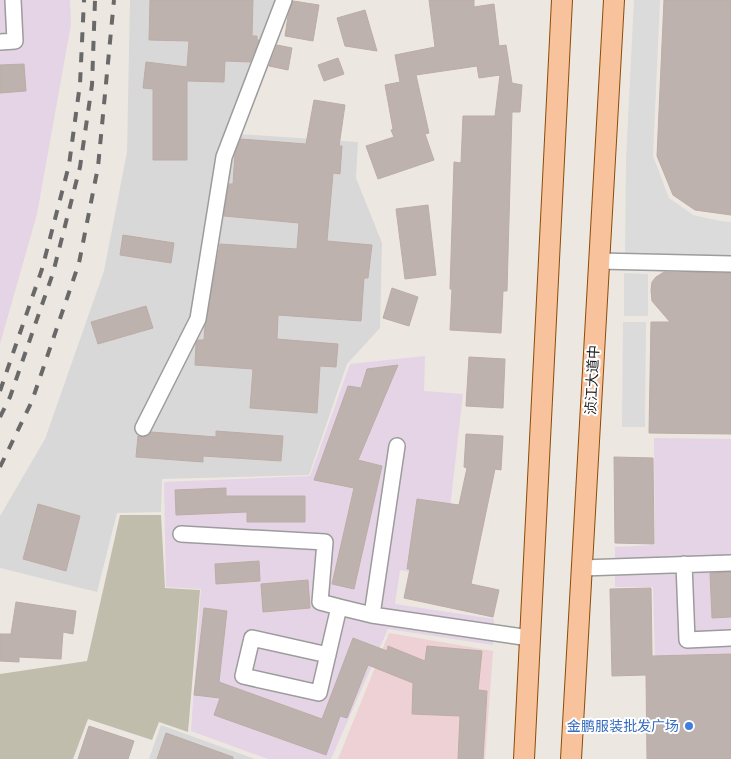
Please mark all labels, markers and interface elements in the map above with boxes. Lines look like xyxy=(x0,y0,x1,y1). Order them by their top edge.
street label: 浈江大道中 xyxy=(582,345,602,415)
place label: 金鹏服装批发广场 xyxy=(567,718,679,734)
marker: 金鹏服装批发广场 xyxy=(683,720,695,732)

